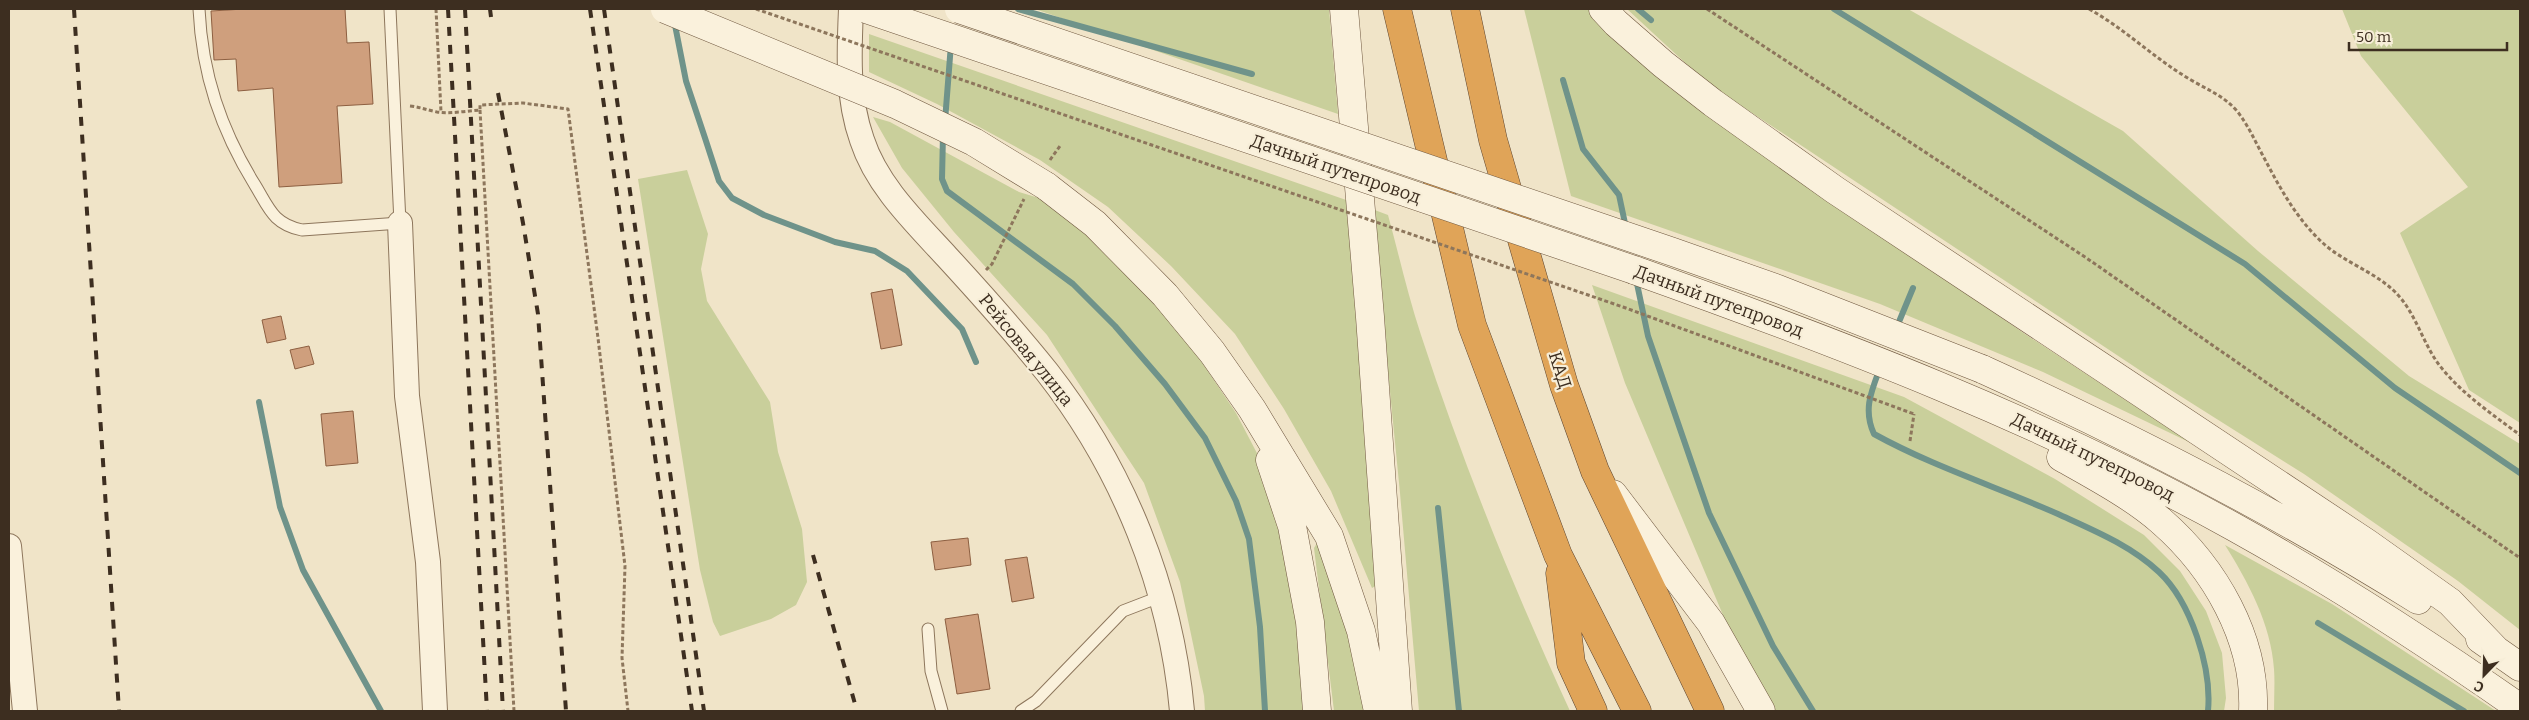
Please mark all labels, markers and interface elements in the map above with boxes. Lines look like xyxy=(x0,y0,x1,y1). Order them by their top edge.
scale bar xyxy=(2349,20,2506,52)
text: 50 m xyxy=(2356,28,2392,46)
street label: Дачный путепровод xyxy=(1248,130,1424,208)
street label: Дачный путепровод xyxy=(1632,260,1807,342)
street label: Рейсовая улица xyxy=(974,289,1078,411)
street label: КАД xyxy=(1544,349,1576,391)
street label: Дачный путепровод xyxy=(2008,408,2178,506)
north arrow xyxy=(2459,650,2509,700)
text: С xyxy=(2472,677,2487,696)

